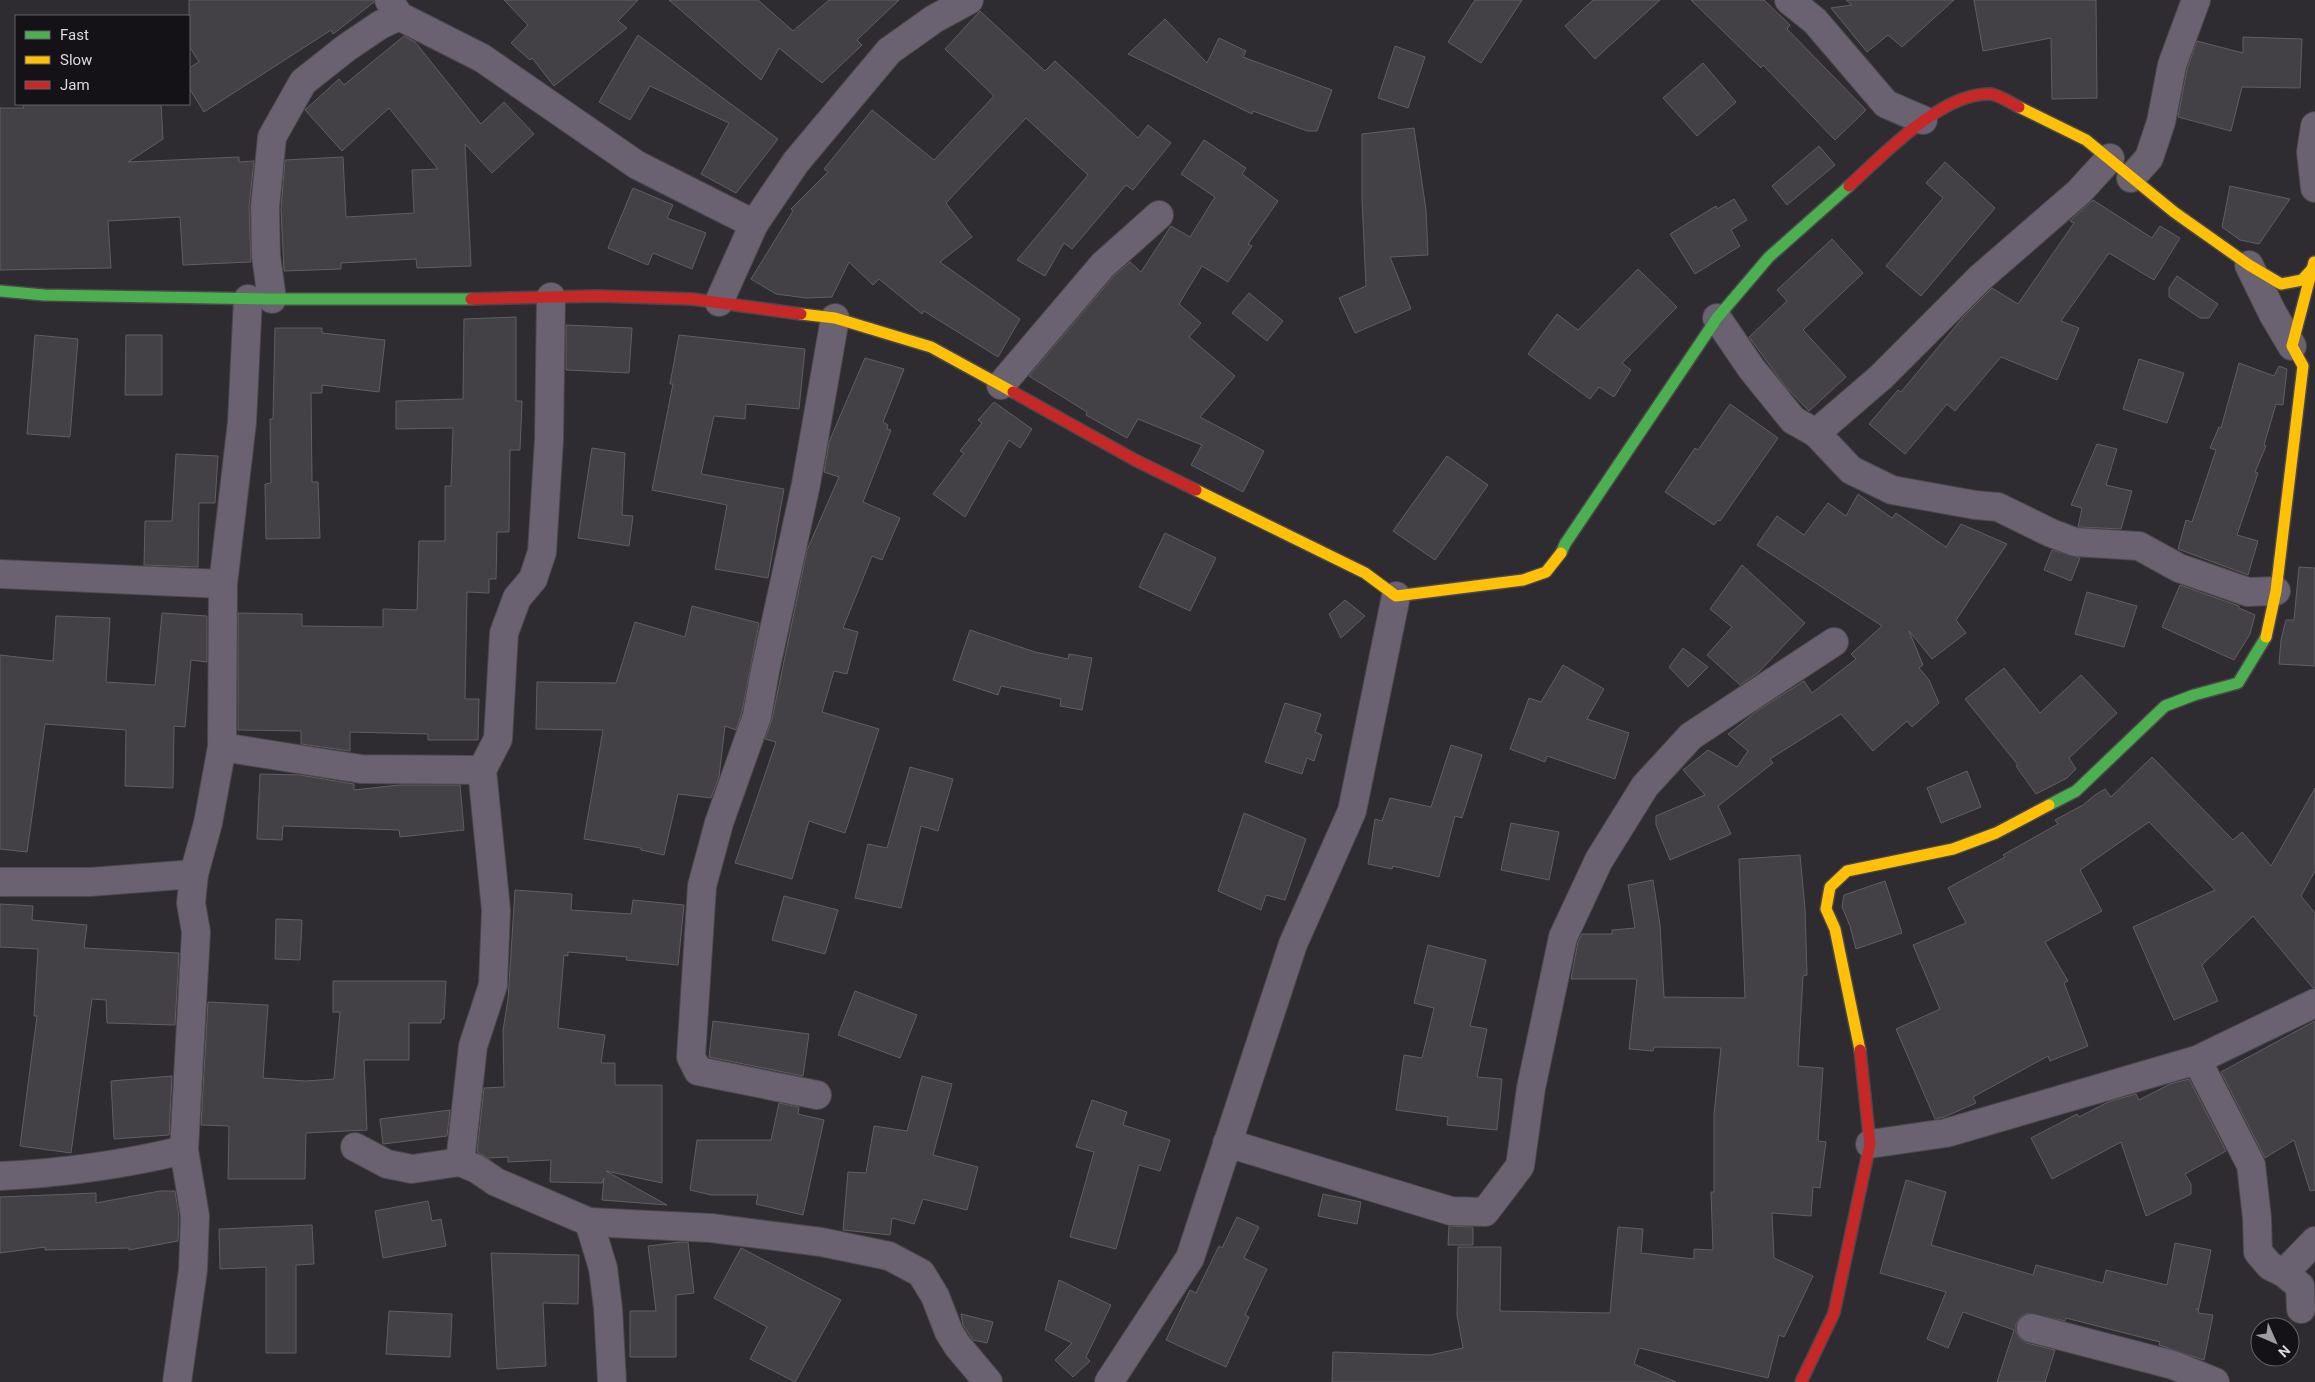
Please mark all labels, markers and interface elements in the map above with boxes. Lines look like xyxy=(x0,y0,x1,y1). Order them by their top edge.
legend xyxy=(15,15,190,105)
text: Fast xyxy=(60,26,89,44)
text: Slow xyxy=(60,51,92,69)
text: Jam xyxy=(60,76,90,94)
north arrow xyxy=(2250,1317,2300,1367)
text: N xyxy=(2275,1342,2293,1360)

